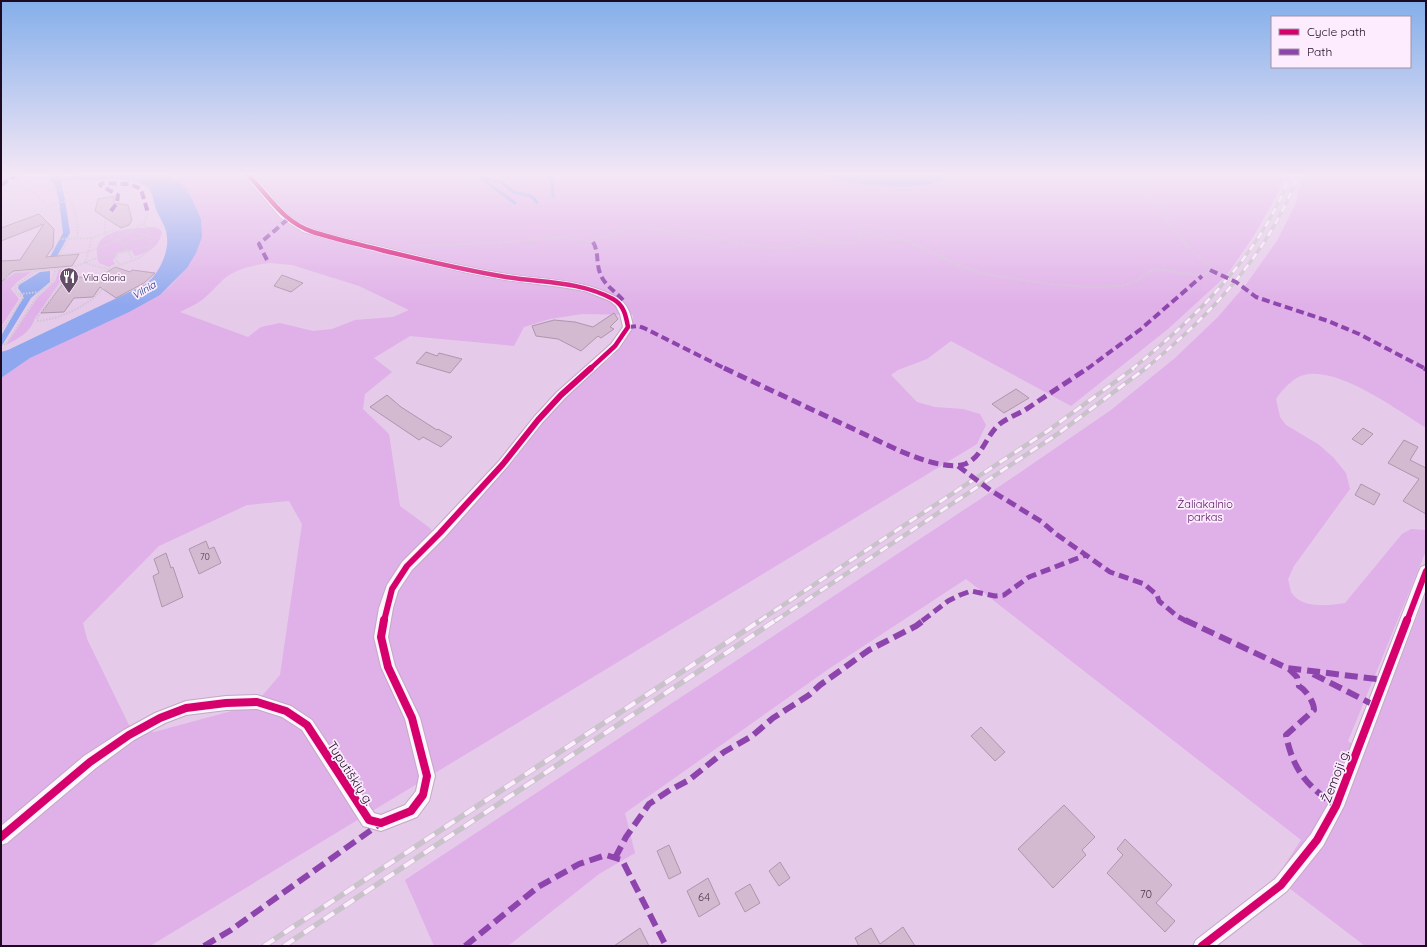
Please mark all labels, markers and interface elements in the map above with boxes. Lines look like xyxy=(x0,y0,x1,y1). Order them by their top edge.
legend xyxy=(1271,16,1411,68)
text: Cycle path xyxy=(1307,24,1366,39)
text: Path xyxy=(1307,44,1332,59)
restaurant icon: Vila Gloria xyxy=(58,266,80,294)
place label: Vila Gloria xyxy=(83,272,125,283)
water label: Vilnia xyxy=(130,277,159,302)
park label: Žaliakalnio parkas xyxy=(1177,497,1233,524)
house number: 70 xyxy=(200,551,210,562)
street label: Tuputiškių g. xyxy=(324,738,378,808)
street label: Žemoji g. xyxy=(1318,747,1352,805)
house number: 70 xyxy=(1140,887,1152,901)
house number: 64 xyxy=(698,890,710,904)

